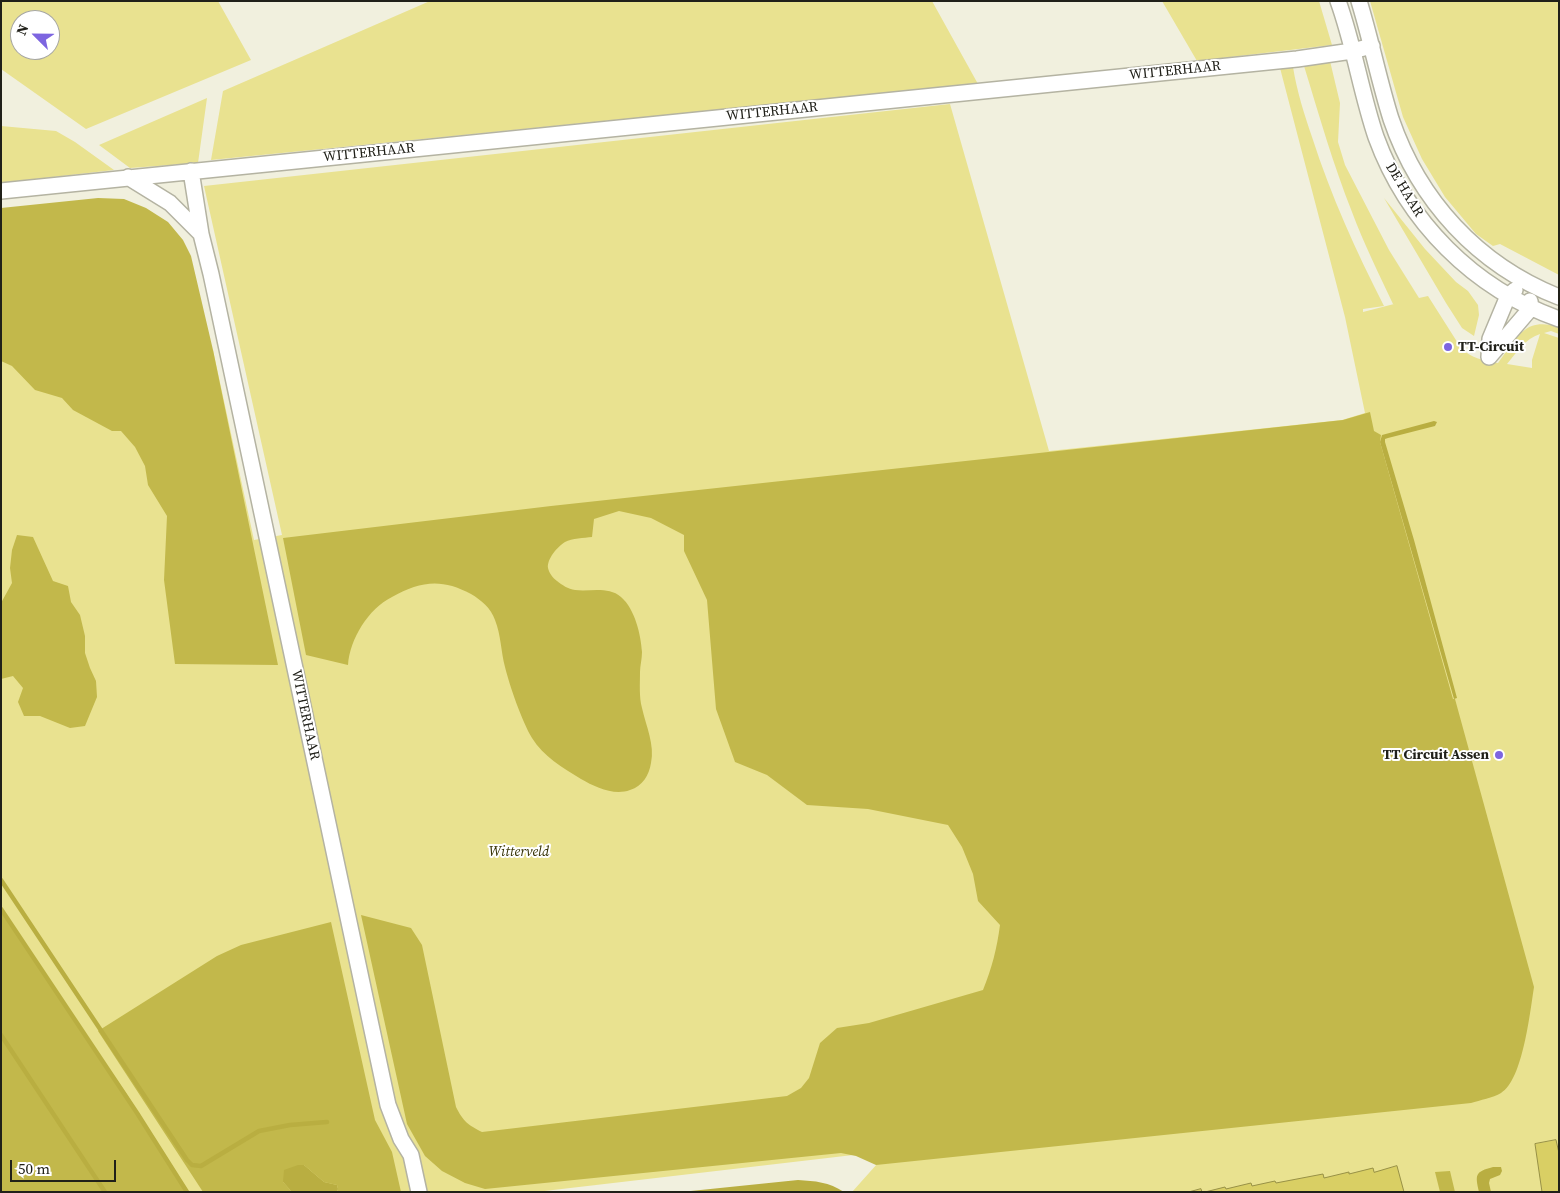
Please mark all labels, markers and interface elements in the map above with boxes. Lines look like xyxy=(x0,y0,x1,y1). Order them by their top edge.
north arrow xyxy=(10,10,60,60)
text: N xyxy=(11,21,33,38)
street label: WITTERHAAR xyxy=(1128,58,1222,84)
street label: WITTERHAAR xyxy=(725,99,819,125)
street label: WITTERHAAR xyxy=(322,140,416,166)
street label: DE HAAR xyxy=(1381,160,1427,220)
place label: TT-Circuit xyxy=(1458,339,1524,355)
marker: TT-Circuit xyxy=(1442,341,1454,353)
street label: WITTERHAAR xyxy=(287,668,323,762)
place label: TT Circuit Assen xyxy=(1383,747,1489,763)
marker: TT Circuit Assen xyxy=(1493,749,1505,761)
park label: Witterveld xyxy=(489,844,549,860)
scale bar xyxy=(12,1150,119,1182)
text: 50 m xyxy=(18,1158,50,1179)

